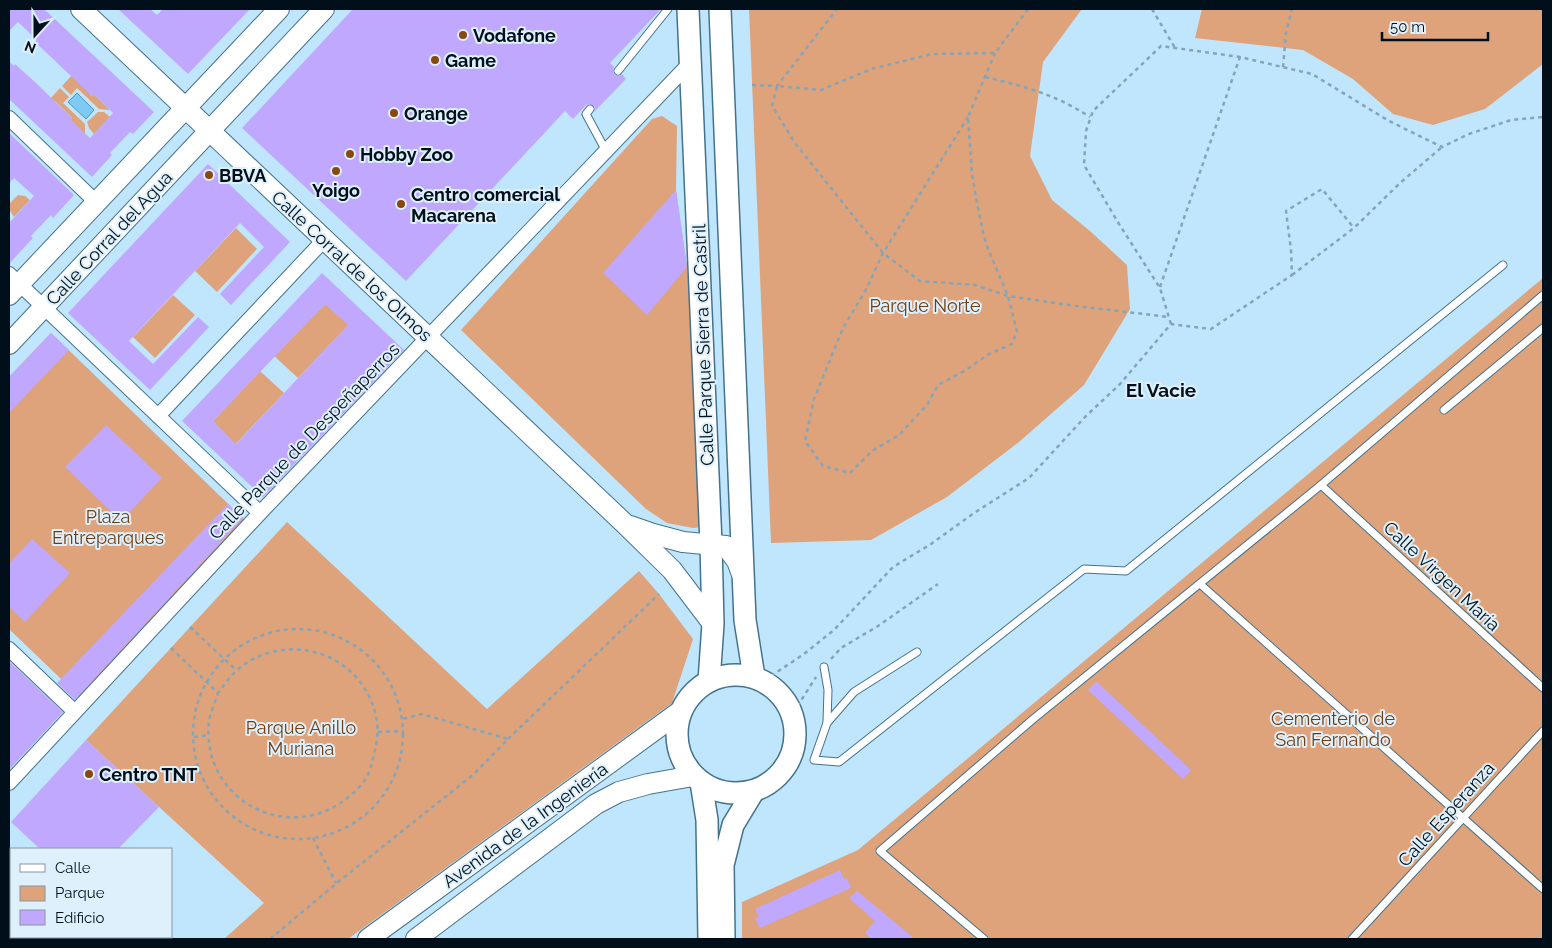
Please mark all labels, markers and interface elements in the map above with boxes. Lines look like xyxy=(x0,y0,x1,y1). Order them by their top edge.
north arrow xyxy=(10,10,60,60)
scale bar xyxy=(1382,10,1488,42)
text: 50 m xyxy=(1390,18,1425,36)
place label: Vodafone xyxy=(473,25,556,46)
marker: Vodafone xyxy=(457,29,469,41)
text: N xyxy=(22,38,38,57)
place label: Game xyxy=(445,50,496,71)
marker: Game xyxy=(429,54,441,66)
place label: Orange xyxy=(404,103,468,124)
marker: Orange xyxy=(388,107,400,119)
place label: Hobby Zoo xyxy=(360,144,453,165)
marker: Hobby Zoo xyxy=(344,148,356,160)
place label: BBVA xyxy=(219,165,267,186)
marker: Yoigo xyxy=(330,165,342,177)
street label: Calle Corral del Agua xyxy=(42,167,176,309)
marker: BBVA xyxy=(203,169,215,181)
place label: Yoigo xyxy=(312,180,360,201)
place label: Centro comercial Macarena xyxy=(411,184,560,226)
street label: Calle Corral de los Olmos xyxy=(268,186,437,346)
marker: Centro comercial Macarena xyxy=(395,198,407,210)
street label: Calle Parque Sierra de Castril xyxy=(688,224,718,466)
park label: Parque Norte xyxy=(869,295,981,316)
street label: Calle Parque de Despeñaperros xyxy=(204,338,404,544)
district label: El Vacie xyxy=(1126,379,1196,401)
park label: Plaza Entreparques xyxy=(52,506,164,548)
street label: Calle Virgen María xyxy=(1380,517,1504,635)
park label: Cementerio de San Fernando xyxy=(1271,708,1396,750)
park label: Parque Anillo Muriana xyxy=(246,717,357,759)
street label: Calle Esperanza xyxy=(1393,757,1499,871)
street label: Avenida de la Ingeniería xyxy=(438,758,612,892)
place label: Centro TNT xyxy=(99,764,197,785)
marker: Centro TNT xyxy=(83,768,95,780)
legend xyxy=(10,848,172,938)
text: Calle xyxy=(55,859,91,877)
text: Parque xyxy=(55,884,105,902)
text: Edificio xyxy=(55,909,105,927)

